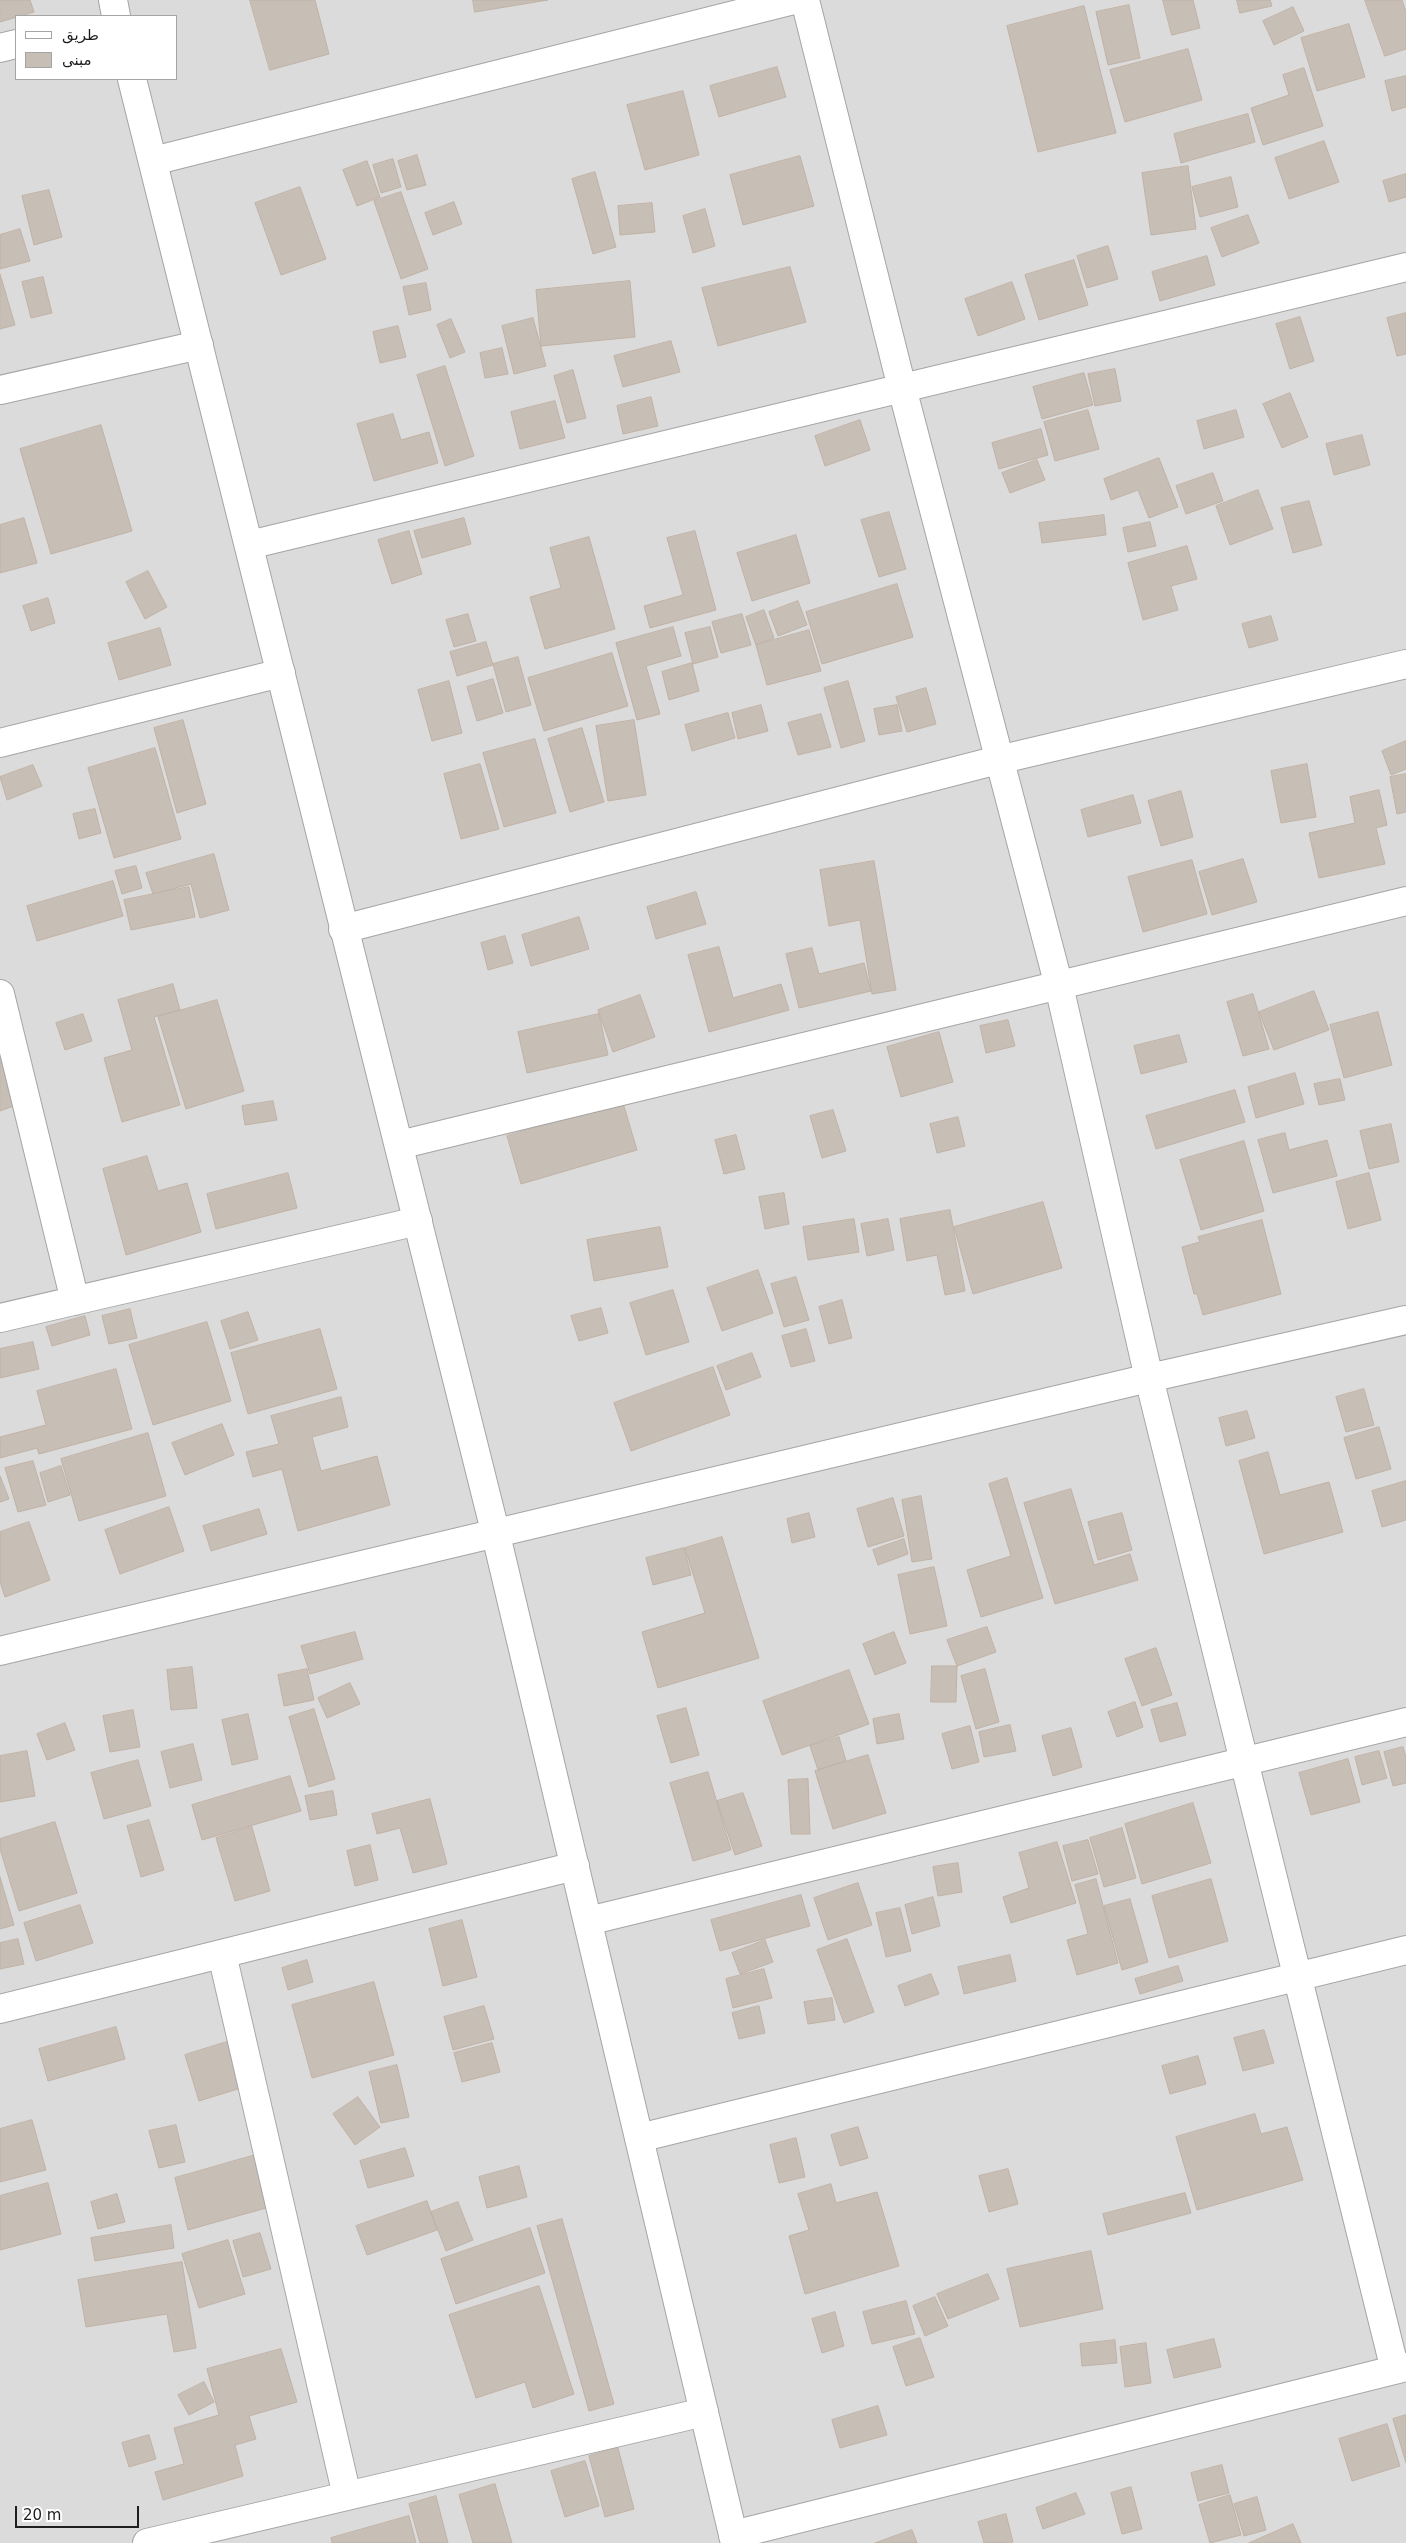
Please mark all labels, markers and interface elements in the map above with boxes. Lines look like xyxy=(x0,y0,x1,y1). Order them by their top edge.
legend xyxy=(15,15,178,80)
text: طريق xyxy=(62,26,99,44)
text: مبنى xyxy=(62,51,92,69)
scale bar xyxy=(18,2496,141,2528)
text: 20 m xyxy=(23,2506,61,2524)

